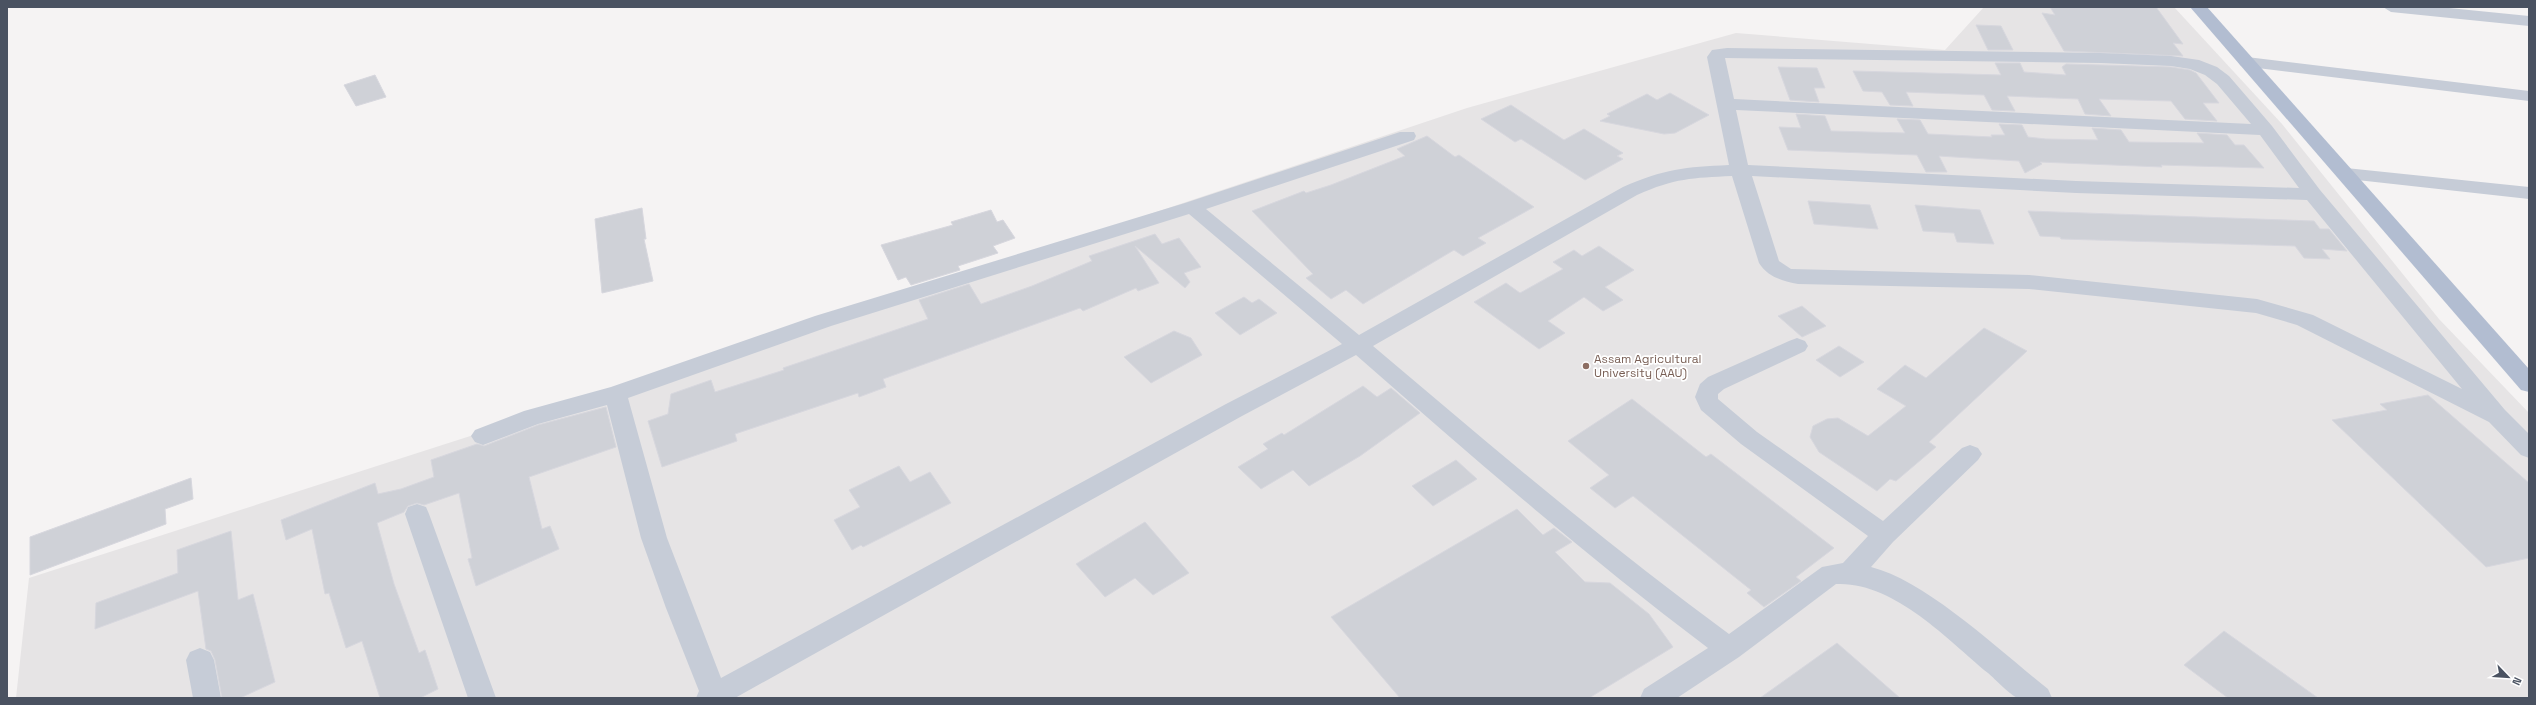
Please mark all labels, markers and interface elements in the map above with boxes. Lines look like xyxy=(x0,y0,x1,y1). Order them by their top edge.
place label: Assam Agricultural University (AAU) xyxy=(1594,351,1702,381)
marker: Assam Agricultural University (AAU) xyxy=(1581,361,1591,371)
north arrow xyxy=(2488,657,2528,697)
text: N xyxy=(2509,675,2525,688)

